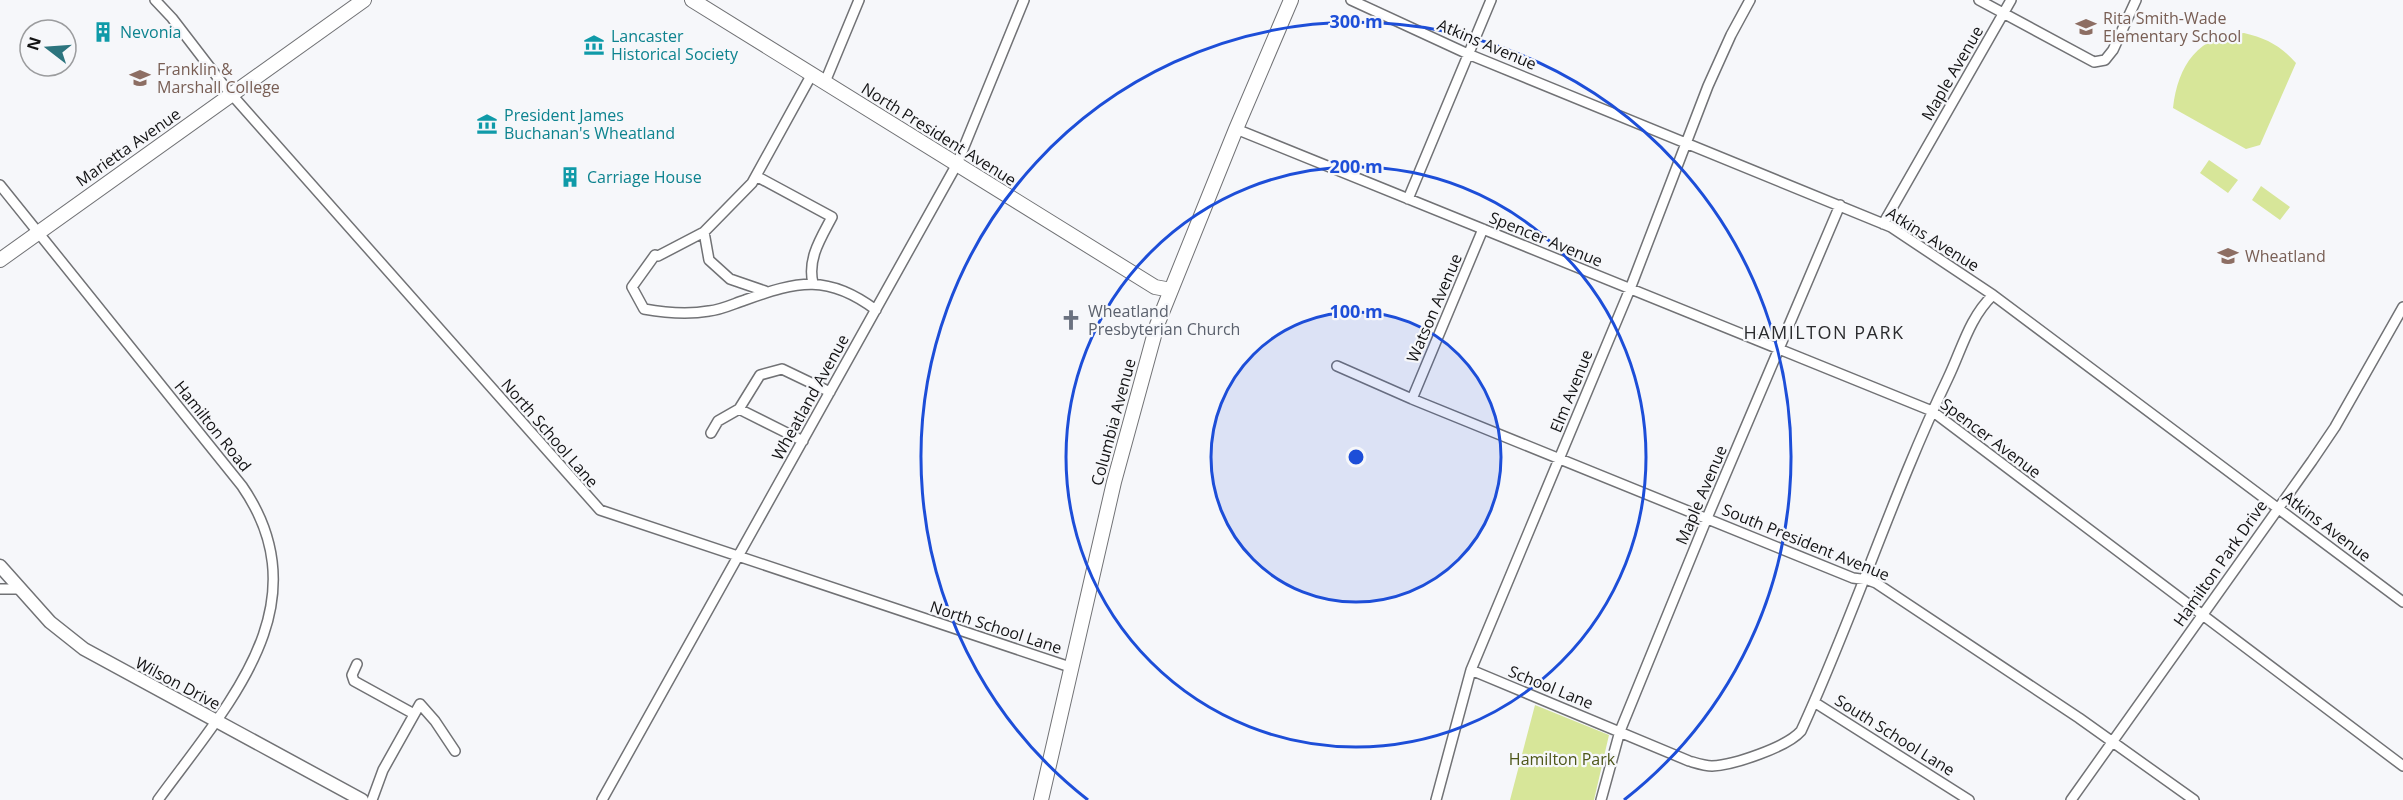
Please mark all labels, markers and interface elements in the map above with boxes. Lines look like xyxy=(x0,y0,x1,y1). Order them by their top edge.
place label: Rita Smith-Wade Elementary School xyxy=(2103,7,2241,47)
text: 300 m xyxy=(1329,9,1383,33)
street label: Atkins Avenue xyxy=(1434,13,1540,75)
school or university icon: Rita Smith-Wade Elementary School xyxy=(2074,15,2098,39)
north arrow xyxy=(18,18,78,78)
building icon: Nevonia xyxy=(91,20,115,44)
place label: Nevonia xyxy=(120,21,181,43)
street label: Maple Avenue xyxy=(1916,22,1988,124)
place label: Lancaster Historical Society xyxy=(611,25,739,65)
museum icon: Lancaster Historical Society xyxy=(582,33,606,57)
text: N xyxy=(21,34,46,53)
place label: Franklin & Marshall College xyxy=(157,58,280,98)
school or university icon: Franklin & Marshall College xyxy=(128,66,152,90)
street label: North President Avenue xyxy=(857,77,1021,191)
street label: Marietta Avenue xyxy=(71,103,185,191)
place label: President James Buchanan's Wheatland xyxy=(504,104,675,144)
museum icon: President James Buchanan's Wheatland xyxy=(475,112,499,136)
text: 200 m xyxy=(1329,154,1383,178)
building icon: Carriage House xyxy=(558,165,582,189)
place label: Carriage House xyxy=(587,166,702,188)
street label: Atkins Avenue xyxy=(1882,202,1984,276)
street label: Spencer Avenue xyxy=(1486,206,1606,272)
school or university icon: Wheatland xyxy=(2216,244,2240,268)
place label: Wheatland xyxy=(2245,245,2326,267)
street label: Watson Avenue xyxy=(1401,250,1467,366)
text: 100 m xyxy=(1329,299,1383,323)
place label: Wheatland Presbyterian Church xyxy=(1088,300,1240,340)
church icon: Wheatland Presbyterian Church xyxy=(1059,308,1083,332)
district label: HAMILTON PARK xyxy=(1743,320,1905,344)
street label: Wheatland Avenue xyxy=(766,330,854,464)
street label: Elm Avenue xyxy=(1544,346,1598,436)
street label: Columbia Avenue xyxy=(1085,356,1141,488)
street label: North School Lane xyxy=(497,374,603,492)
street label: Hamilton Road xyxy=(170,376,256,476)
street label: Spencer Avenue xyxy=(1936,393,2046,483)
street label: Maple Avenue xyxy=(1670,442,1732,548)
centre of rings xyxy=(1346,447,1366,467)
street label: Atkins Avenue xyxy=(2278,485,2376,567)
street label: Hamilton Park Drive xyxy=(2168,495,2272,631)
street label: South President Avenue xyxy=(1719,498,1893,586)
street label: North School Lane xyxy=(927,595,1065,659)
street label: Wilson Drive xyxy=(132,651,224,715)
street label: School Lane xyxy=(1505,660,1597,714)
street label: South School Lane xyxy=(1831,689,1959,781)
park label: Hamilton Park xyxy=(1509,748,1616,770)

